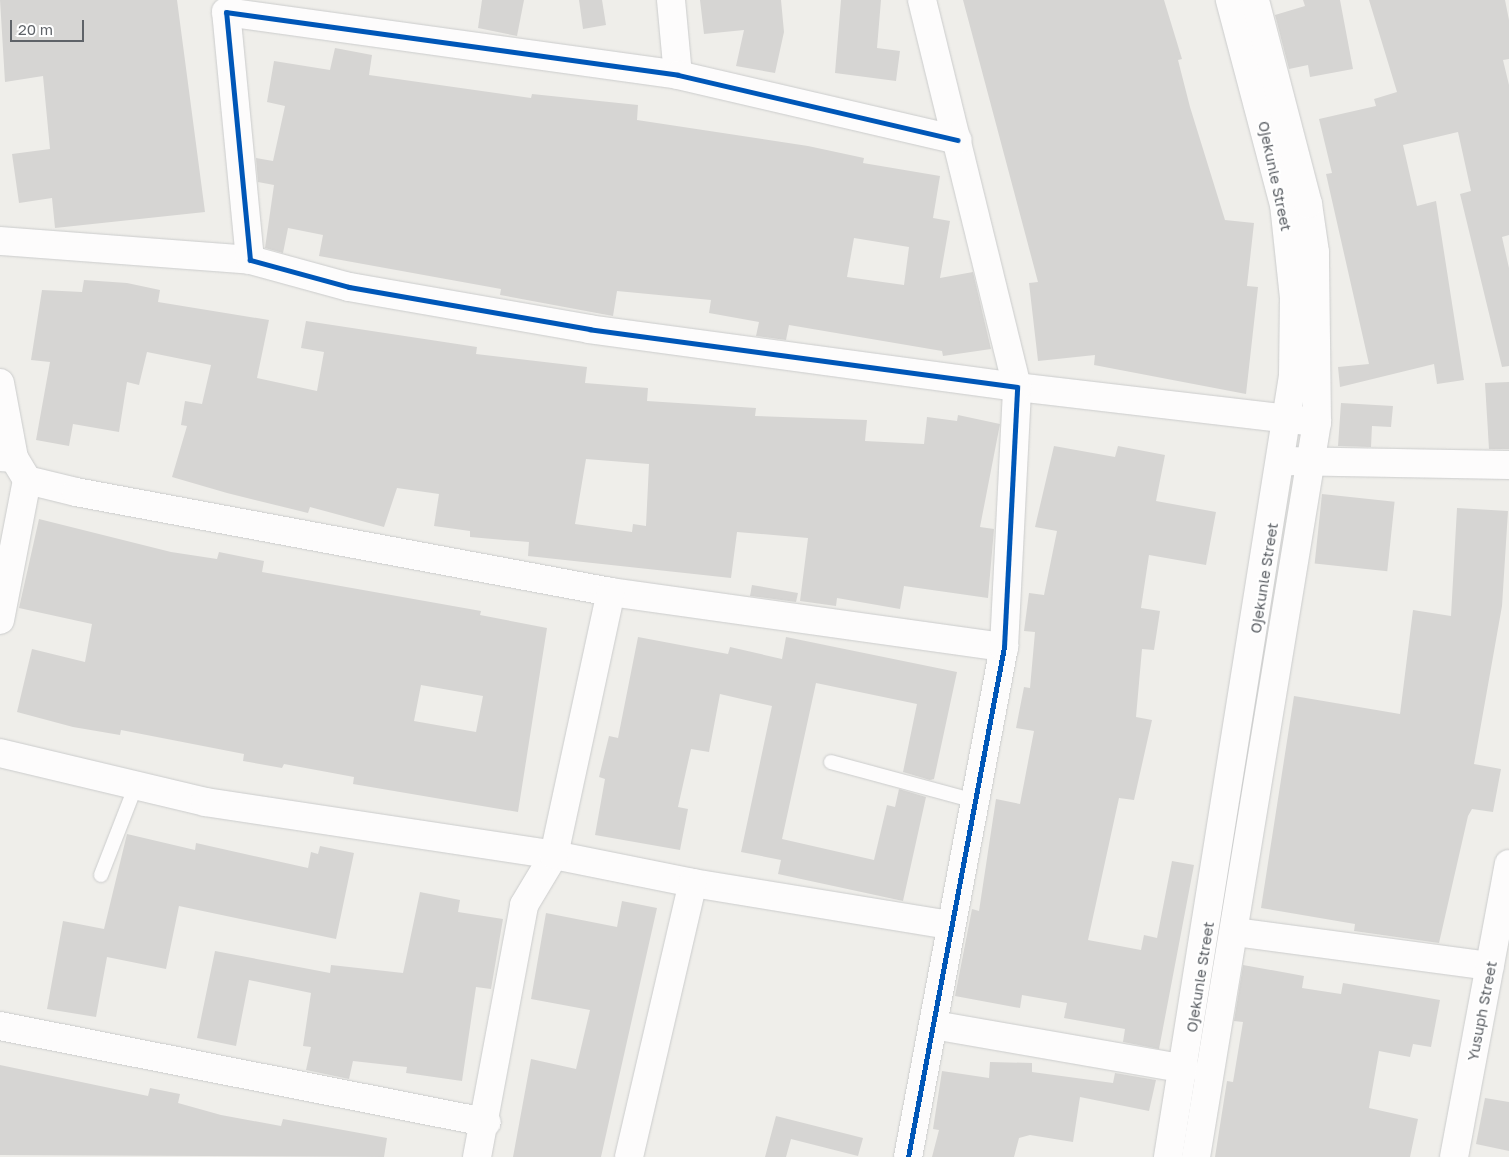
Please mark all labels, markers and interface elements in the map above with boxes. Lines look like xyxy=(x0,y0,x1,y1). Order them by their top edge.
scale bar xyxy=(12,10,86,42)
text: 20 m xyxy=(18,20,53,38)
street label: Ojekunle Street xyxy=(1255,119,1295,233)
street label: Ojekunle Street xyxy=(1246,521,1282,635)
street label: Ojekunle Street xyxy=(1182,920,1218,1034)
street label: Yusuph Street xyxy=(1463,960,1501,1062)

